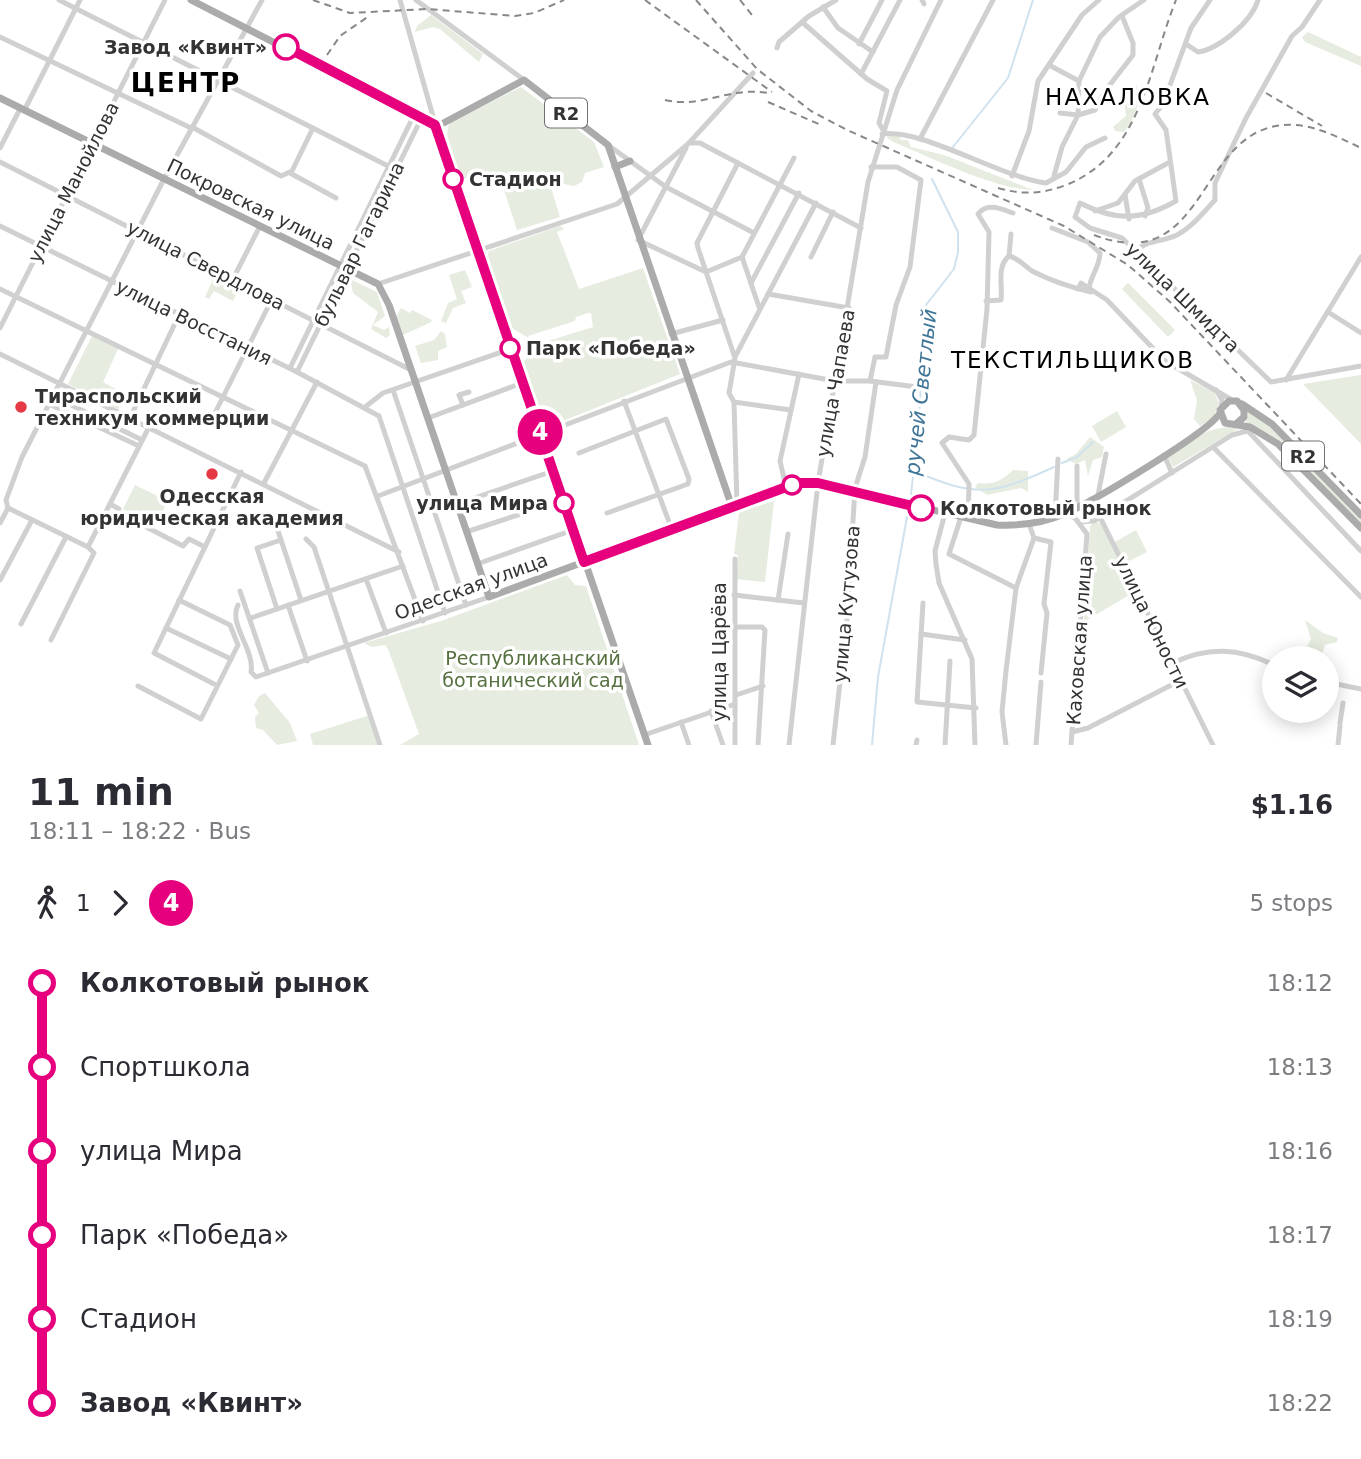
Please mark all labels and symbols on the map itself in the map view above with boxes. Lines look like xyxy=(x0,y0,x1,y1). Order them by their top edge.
marker: Завод «Квинт» xyxy=(273,34,299,60)
place label: Завод «Квинт» xyxy=(104,36,267,58)
district label: ЦЕНТР xyxy=(131,68,241,98)
district label: НАХАЛОВКА xyxy=(1045,84,1211,110)
street label: улица Манойлова xyxy=(23,98,123,266)
road number: R2 xyxy=(545,98,587,128)
street label: Покровская улица xyxy=(164,154,338,254)
street label: бульвар Гагарина xyxy=(310,158,408,330)
place label: Стадион xyxy=(469,168,562,190)
marker: Стадион xyxy=(443,169,463,189)
street label: улица Свердлова xyxy=(123,216,289,314)
street label: улица Шмидта xyxy=(1122,237,1244,357)
street label: улица Восстания xyxy=(112,275,276,369)
street label: улица Чапаева xyxy=(811,307,859,459)
water label: ручей Светлый xyxy=(900,308,942,477)
place label: Парк «Победа» xyxy=(526,337,696,359)
marker: Парк «Победа» xyxy=(500,338,520,358)
district label: ТЕКСТИЛЬЩИКОВ xyxy=(950,347,1195,373)
place label: Тираспольский техникум коммерции xyxy=(35,385,269,429)
marker: Тираспольский техникум коммерции xyxy=(13,399,29,415)
line badge: 4 xyxy=(517,409,563,455)
road number: R2 xyxy=(1282,442,1324,470)
marker: Одесская юридическая академия xyxy=(204,466,220,482)
unlabelled marker xyxy=(782,475,802,495)
place label: Одесская юридическая академия xyxy=(80,485,344,529)
place label: улица Мира xyxy=(416,492,548,514)
marker: улица Мира xyxy=(554,493,574,513)
marker: Колкотовый рынок xyxy=(908,495,934,521)
place label: Колкотовый рынок xyxy=(940,497,1152,519)
street label: улица Кутузова xyxy=(828,524,864,684)
street label: Одесская улица xyxy=(391,548,551,624)
street label: улица Юности xyxy=(1110,552,1194,692)
street label: Каховская улица xyxy=(1062,554,1096,726)
street label: улица Царёва xyxy=(708,582,730,722)
park label: Республиканский ботанический сад xyxy=(442,647,624,691)

